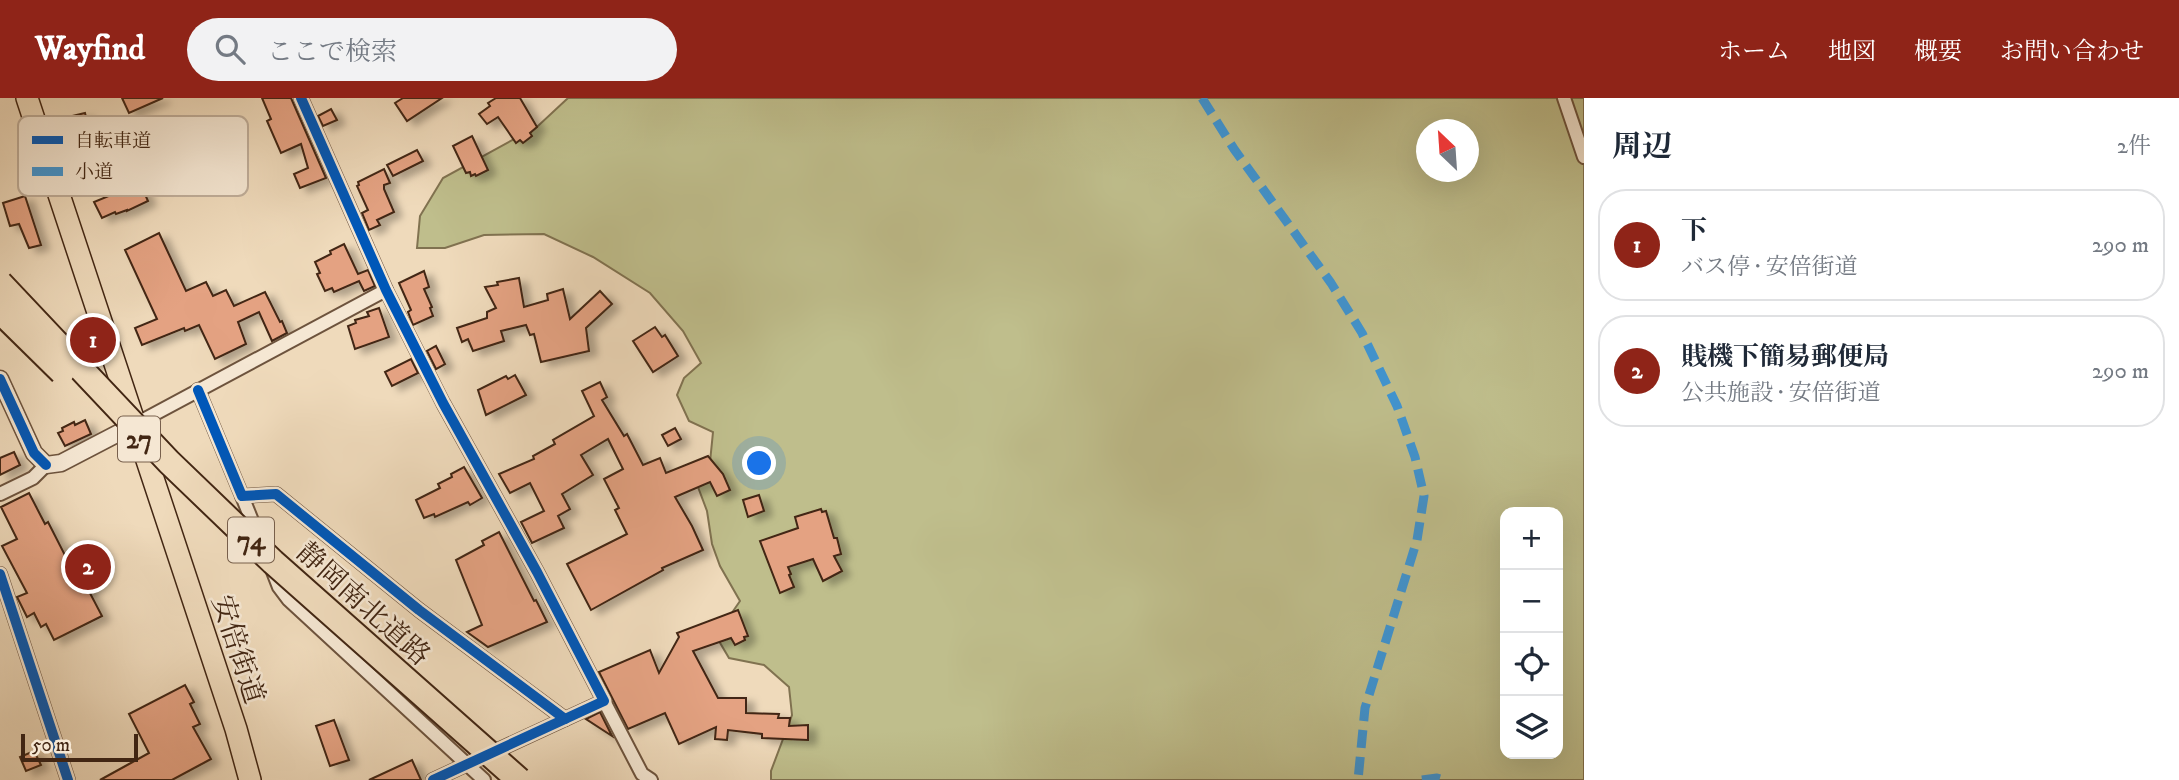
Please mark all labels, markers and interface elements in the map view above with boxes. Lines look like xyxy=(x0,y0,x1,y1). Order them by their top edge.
search box xyxy=(187,18,677,81)
text: Wayfind xyxy=(35,29,145,70)
icon: search xyxy=(211,30,249,68)
text: ここで検索 xyxy=(267,36,397,69)
text: ホーム xyxy=(1718,37,1790,67)
text: 地図 xyxy=(1828,37,1876,67)
text: 概要 xyxy=(1914,37,1962,67)
text: お問い合わせ xyxy=(2000,37,2144,67)
legend xyxy=(18,116,248,196)
north arrow xyxy=(1416,119,1479,182)
text: 周辺 xyxy=(1612,129,1672,166)
text: 自転車道 xyxy=(75,130,151,153)
text: 2件 xyxy=(2117,132,2151,161)
text: 小道 xyxy=(75,161,113,184)
text: 下 xyxy=(1681,215,1707,248)
text: 1 xyxy=(1633,231,1641,260)
text: 290 m xyxy=(2092,231,2149,260)
text: バス停 · 安倍街道 xyxy=(1681,253,1857,282)
pin: 1 xyxy=(70,314,116,366)
text: 賎機下簡易郵便局 xyxy=(1681,341,1889,374)
text: 2 xyxy=(1631,357,1643,386)
text: 290 m xyxy=(2092,357,2149,386)
text: 公共施設 · 安倍街道 xyxy=(1681,379,1880,408)
road number: 27 xyxy=(118,416,160,462)
your location xyxy=(742,446,776,480)
map controls xyxy=(1500,507,1563,759)
button: + xyxy=(1500,507,1563,570)
road number: 74 xyxy=(228,518,274,562)
street label: 静岡南北道路 xyxy=(289,535,437,673)
pin: 2 xyxy=(65,541,111,593)
button: − xyxy=(1500,570,1563,633)
street label: 安倍街道 xyxy=(204,591,272,708)
button: locate xyxy=(1500,633,1563,696)
button: layers xyxy=(1500,696,1563,759)
scale bar xyxy=(21,731,138,763)
text: 50 m xyxy=(32,734,70,757)

